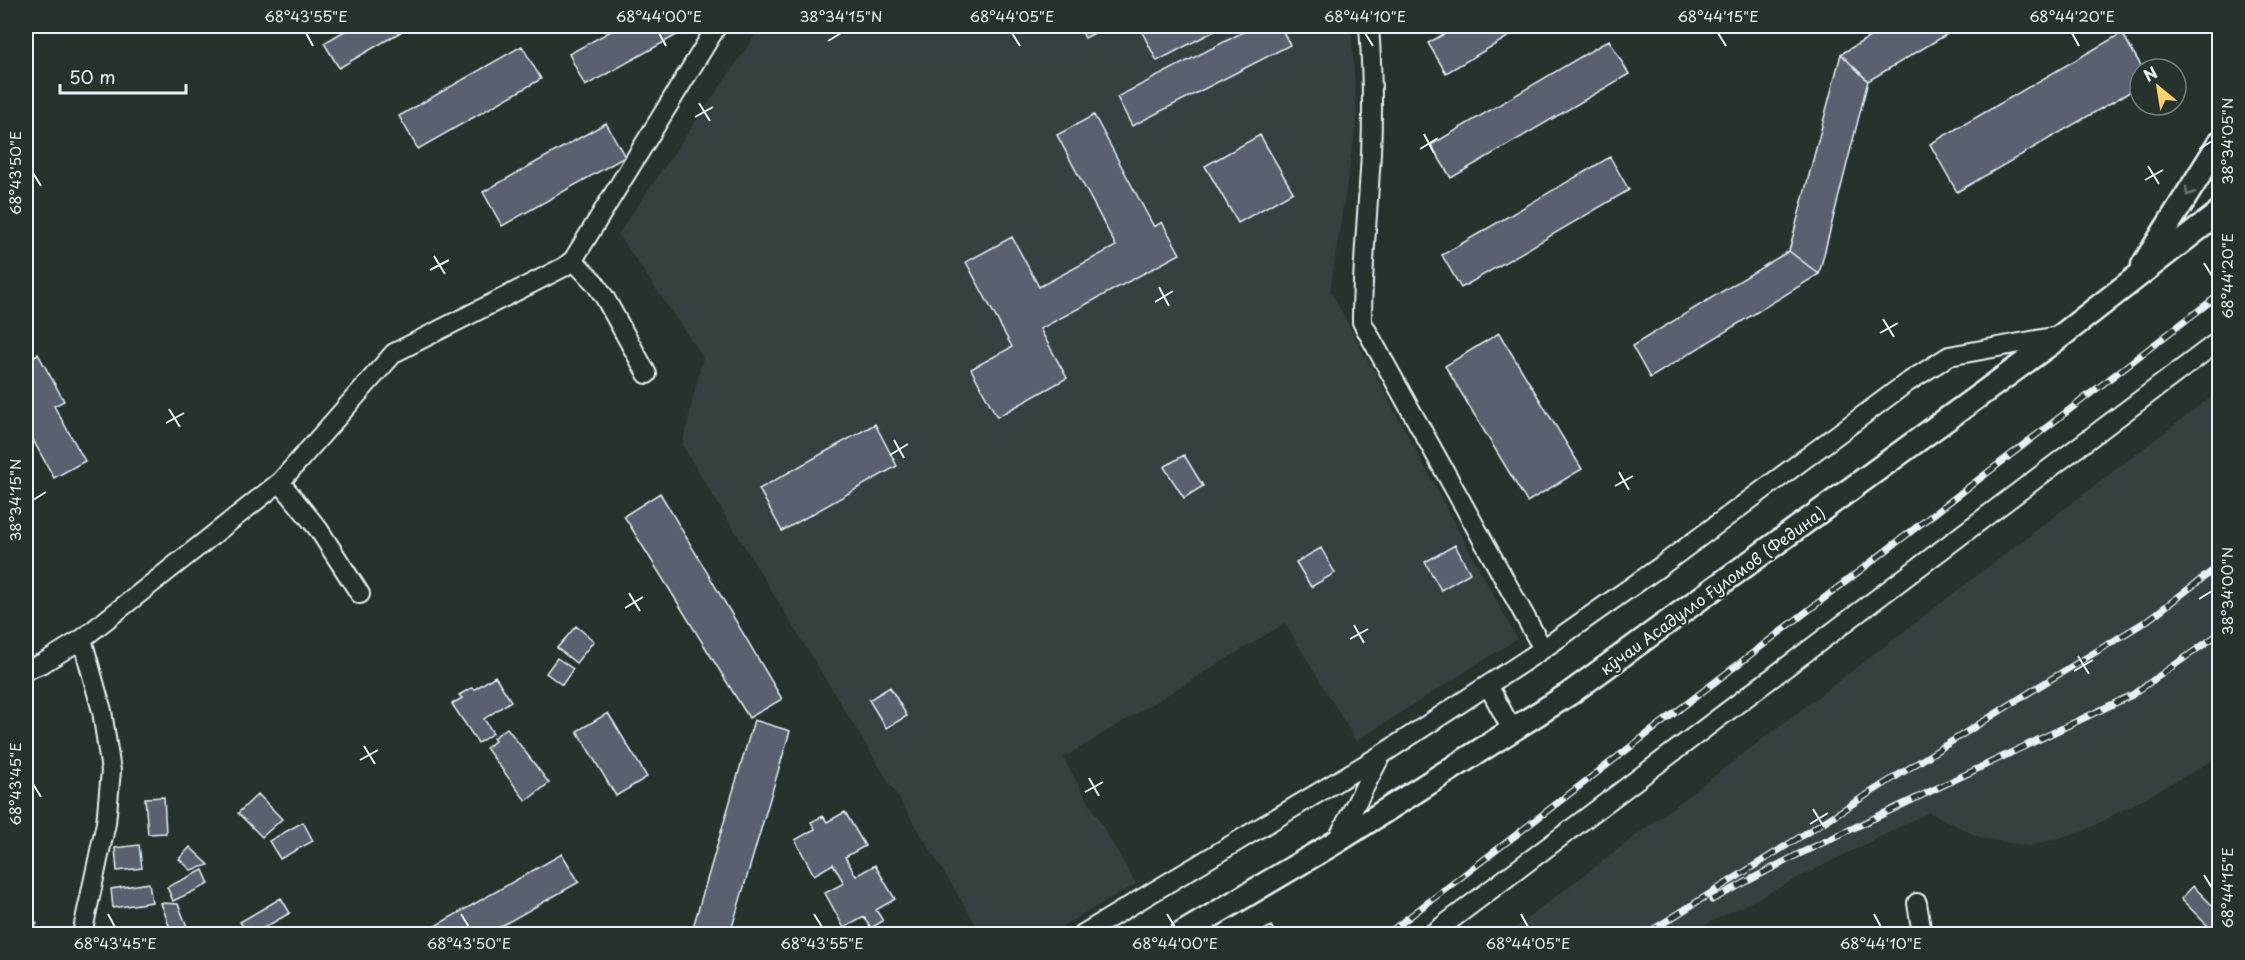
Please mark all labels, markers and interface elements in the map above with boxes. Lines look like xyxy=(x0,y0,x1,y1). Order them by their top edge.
text: 68°43'55"E xyxy=(264,4,348,27)
text: 68°44'00"E xyxy=(616,4,702,27)
text: 38°34'15"N xyxy=(799,4,883,27)
text: 68°44'05"E xyxy=(970,4,1054,27)
text: 68°44'10"E xyxy=(1324,4,1406,27)
text: 68°44'15"E xyxy=(1677,4,1759,27)
text: 68°44'20"E xyxy=(2029,4,2115,27)
scale bar xyxy=(60,57,186,95)
north arrow xyxy=(2128,57,2188,117)
text: N xyxy=(2139,60,2161,87)
text: 50 m xyxy=(69,63,116,90)
text: 38°34'05"N xyxy=(2215,98,2238,184)
text: 68°43'50"E xyxy=(3,131,26,215)
one-way arrow xyxy=(2185,186,2197,196)
text: 68°44'20"E xyxy=(2215,233,2238,319)
text: 38°34'15"N xyxy=(3,458,26,542)
street label: кӯчаи Асадулло Ғуломов (Федина) xyxy=(1594,500,1830,680)
text: 38°34'00"N xyxy=(2215,547,2238,635)
text: 68°43'45"E xyxy=(3,742,26,826)
text: 68°44'15"E xyxy=(2215,847,2238,929)
text: 68°43'45"E xyxy=(73,931,157,954)
text: 68°43'50"E xyxy=(427,931,511,954)
text: 68°43'55"E xyxy=(780,931,864,954)
text: 68°44'00"E xyxy=(1132,931,1218,954)
text: 68°44'05"E xyxy=(1486,931,1570,954)
text: 68°44'10"E xyxy=(1840,931,1922,954)

